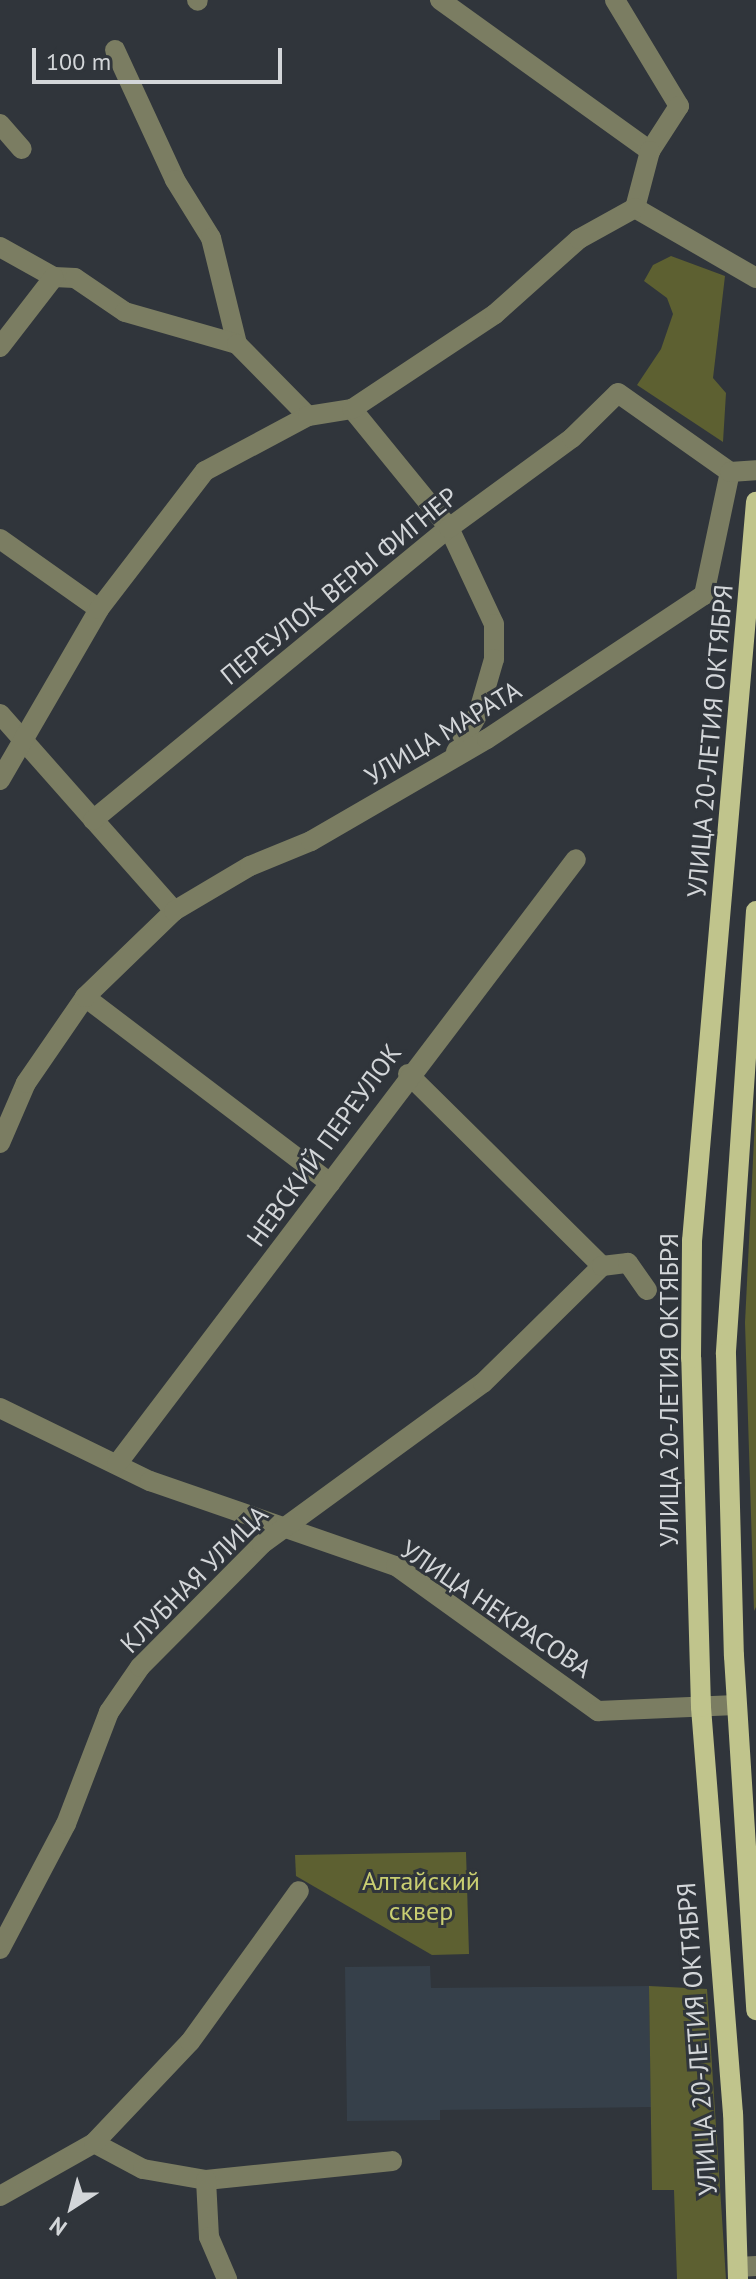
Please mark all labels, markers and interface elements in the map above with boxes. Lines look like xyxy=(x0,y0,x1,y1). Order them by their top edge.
scale bar xyxy=(36,32,286,82)
text: 100 m xyxy=(46,46,111,77)
street label: ПЕРЕУЛОК ВЕРЫ ФИГНЕР xyxy=(214,481,464,691)
street label: УЛИЦА 20-ЛЕТИЯ ОКТЯБРЯ xyxy=(681,583,739,899)
street label: УЛИЦА МАРАТА xyxy=(359,674,527,792)
street label: НЕВСКИЙ ПЕРЕУЛОК xyxy=(240,1038,408,1252)
street label: УЛИЦА 20-ЛЕТИЯ ОКТЯБРЯ xyxy=(653,1232,685,1548)
street label: КЛУБНАЯ УЛИЦА xyxy=(113,1498,275,1660)
street label: УЛИЦА НЕКРАСОВА xyxy=(394,1533,598,1685)
park label: Алтайский сквер xyxy=(362,1865,480,1926)
street label: УЛИЦА 20-ЛЕТИЯ ОКТЯБРЯ xyxy=(670,1881,724,2197)
north arrow xyxy=(32,2167,112,2247)
text: N xyxy=(44,2211,72,2242)

